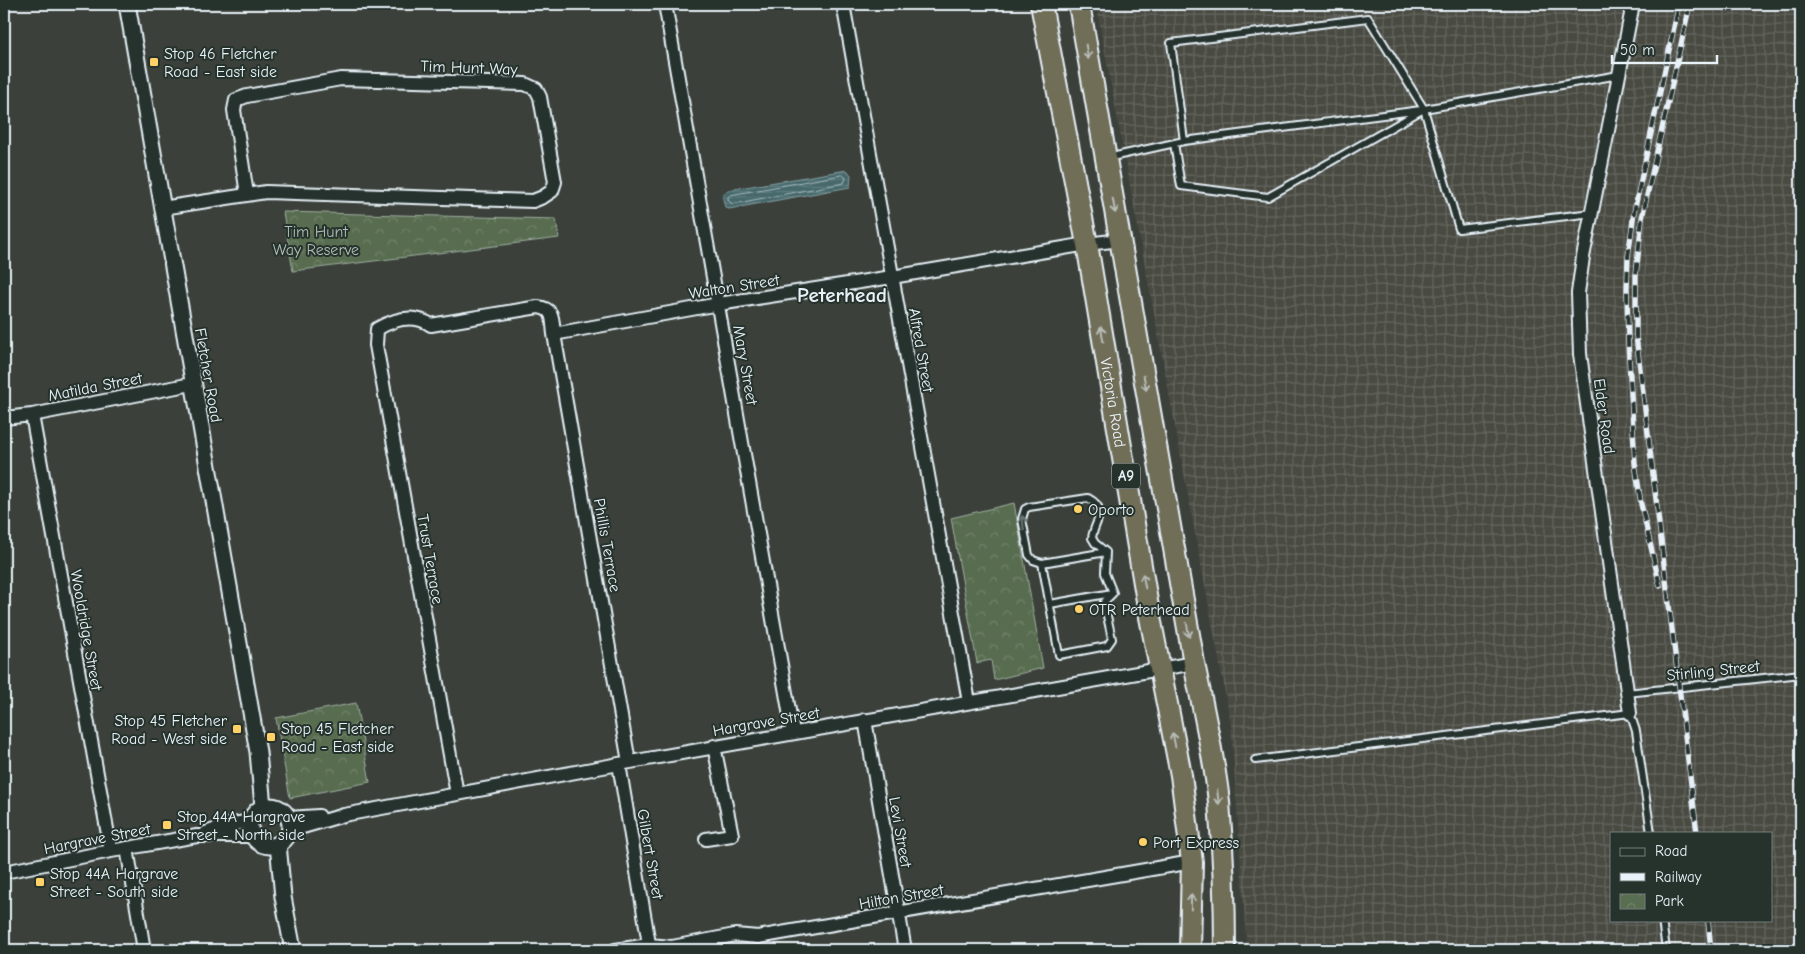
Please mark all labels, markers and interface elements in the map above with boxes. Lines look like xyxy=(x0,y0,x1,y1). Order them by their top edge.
scale bar xyxy=(1612,32,1718,64)
text: 50 m xyxy=(1620,41,1655,59)
one-way arrow xyxy=(1083,43,1093,59)
place label: Stop 46 Fletcher Road - East side xyxy=(164,45,277,81)
marker: Stop 46 Fletcher Road - East side xyxy=(148,56,160,68)
street label: Tim Hunt Way xyxy=(420,57,519,79)
one-way arrow xyxy=(1110,198,1120,214)
park label: Tim Hunt Way Reserve xyxy=(273,223,359,259)
street label: Walton Street xyxy=(688,271,781,303)
district label: Peterhead xyxy=(797,283,887,307)
street label: Alfred Street xyxy=(905,307,937,394)
street label: Mary Street xyxy=(729,324,761,407)
street label: Fletcher Road xyxy=(191,327,225,424)
one-way arrow xyxy=(1097,327,1107,343)
street label: Victoria Road xyxy=(1096,356,1129,449)
street label: Matilda Street xyxy=(47,369,144,405)
one-way arrow xyxy=(1141,375,1151,391)
street label: Elder Road xyxy=(1590,377,1618,455)
road number: A9 xyxy=(1112,464,1140,488)
street label: Phillis Terrace xyxy=(590,497,624,594)
place label: Oporto xyxy=(1088,501,1134,519)
marker: Oporto xyxy=(1072,503,1084,515)
street label: Trust Terrace xyxy=(413,513,447,606)
one-way arrow xyxy=(1018,516,1028,532)
street label: Wooldridge Street xyxy=(67,568,106,692)
one-way arrow xyxy=(1139,573,1149,589)
place label: OTR Peterhead xyxy=(1089,601,1190,619)
marker: OTR Peterhead xyxy=(1073,603,1085,615)
one-way arrow xyxy=(1184,621,1194,637)
street label: Stirling Street xyxy=(1666,657,1761,685)
street label: Hargrave Street xyxy=(711,704,821,740)
place label: Stop 45 Fletcher Road - West side xyxy=(111,712,228,748)
place label: Stop 45 Fletcher Road - East side xyxy=(281,720,394,756)
marker: Stop 45 Fletcher Road - West side xyxy=(231,723,243,735)
marker: Stop 45 Fletcher Road - East side xyxy=(265,731,277,743)
one-way arrow xyxy=(1169,733,1179,749)
one-way arrow xyxy=(1213,789,1223,805)
street label: Levi Street xyxy=(885,795,915,869)
place label: Stop 44A Hargrave Street - North side xyxy=(177,808,305,844)
street label: Gilbert Street xyxy=(633,808,667,901)
marker: Stop 44A Hargrave Street - North side xyxy=(161,819,173,831)
street label: Hargrave Street xyxy=(42,820,152,858)
legend xyxy=(1610,832,1772,922)
place label: Port Express xyxy=(1153,834,1239,852)
marker: Port Express xyxy=(1137,836,1149,848)
text: Road xyxy=(1655,842,1687,860)
place label: Stop 44A Hargrave Street - South side xyxy=(50,865,178,901)
text: Railway xyxy=(1655,868,1702,886)
marker: Stop 44A Hargrave Street - South side xyxy=(34,876,46,888)
street label: Hilton Street xyxy=(857,881,945,913)
text: Park xyxy=(1655,892,1684,910)
one-way arrow xyxy=(1186,894,1196,910)

